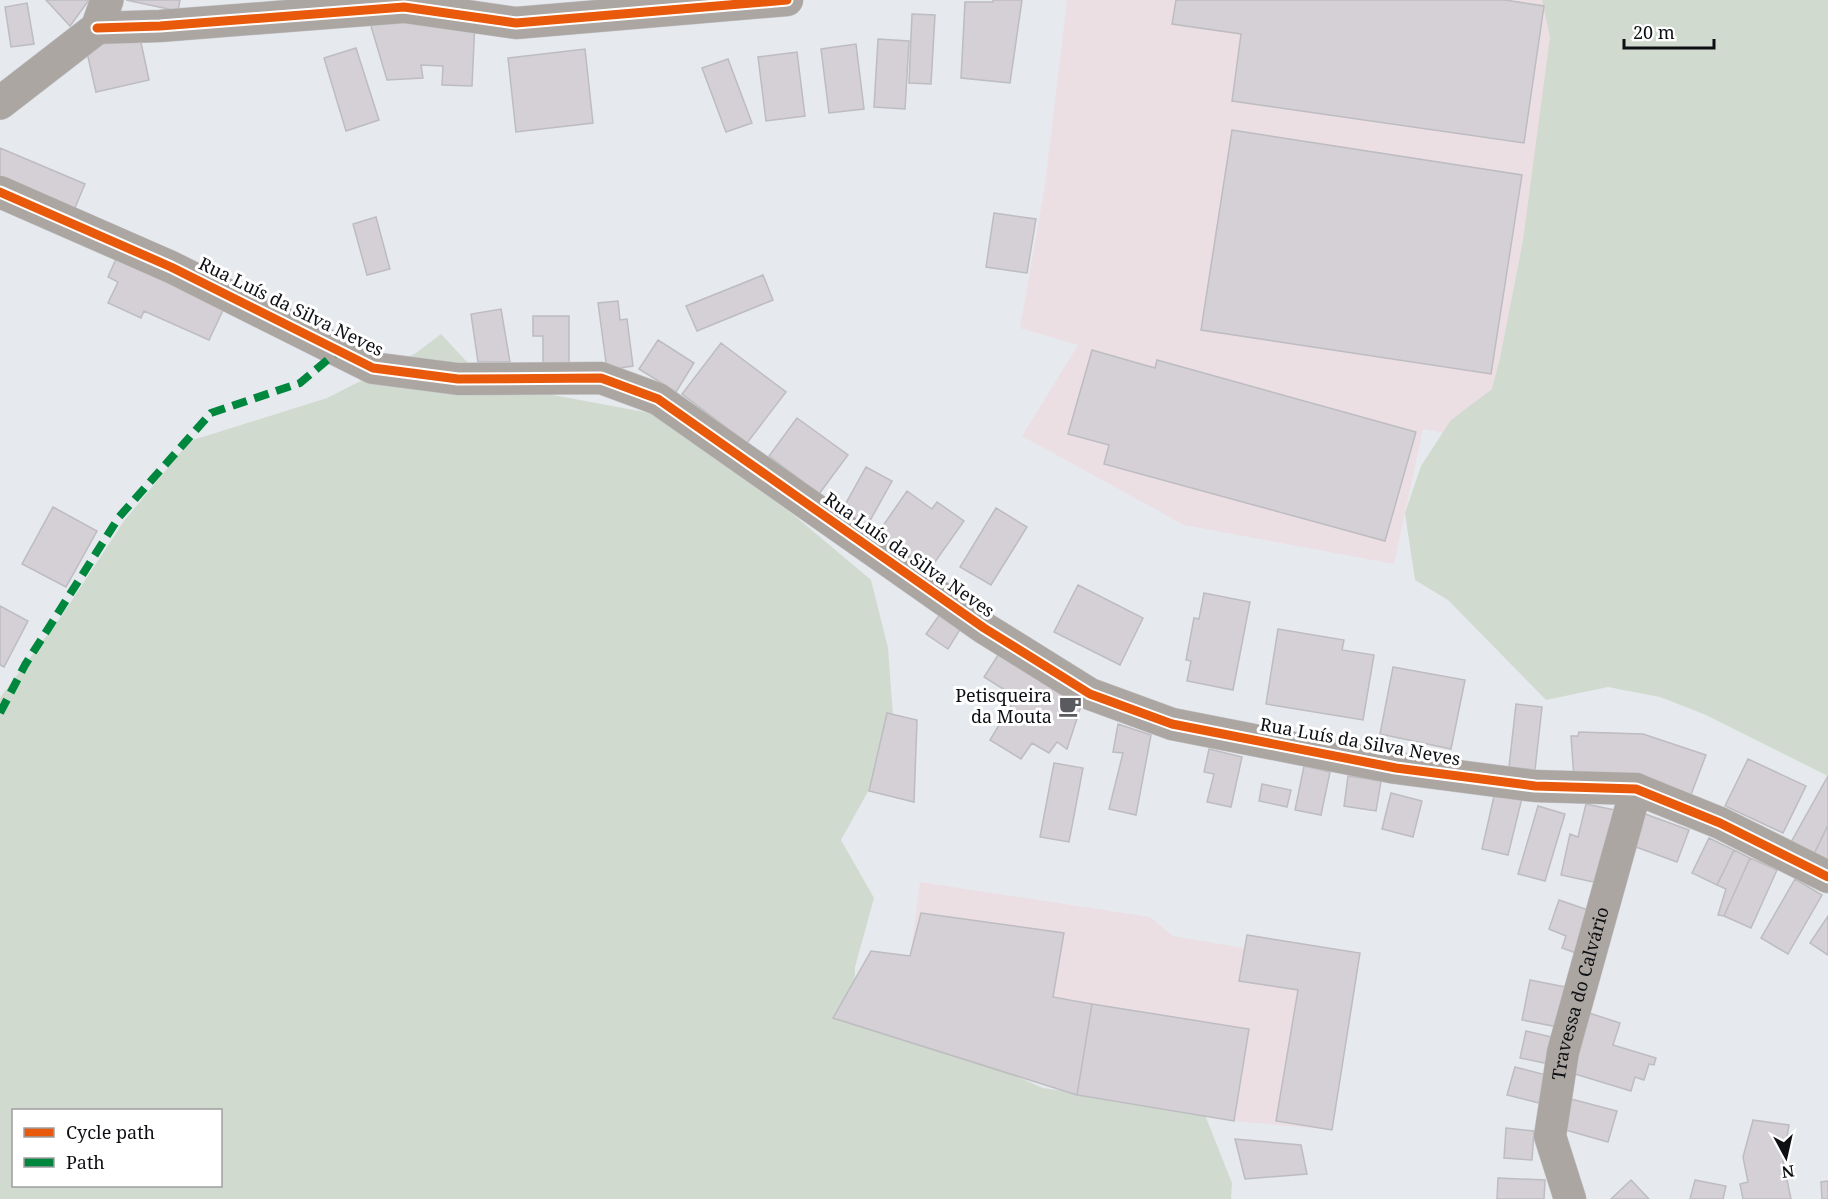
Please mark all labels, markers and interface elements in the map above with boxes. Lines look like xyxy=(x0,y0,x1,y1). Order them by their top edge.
scale bar xyxy=(1624,12,1714,50)
text: 20 m xyxy=(1633,20,1675,44)
street label: Rua Luís da Silva Neves xyxy=(195,251,388,361)
street label: Rua Luís da Silva Neves xyxy=(820,486,1000,622)
place label: Petisqueira da Mouta xyxy=(955,683,1052,728)
cafe icon: Petisqueira da Mouta xyxy=(1057,693,1083,719)
street label: Rua Luís da Silva Neves xyxy=(1258,712,1462,770)
street label: Travessa do Calvário xyxy=(1546,904,1614,1082)
legend xyxy=(12,1109,222,1187)
text: Cycle path xyxy=(66,1120,155,1144)
north arrow xyxy=(1756,1127,1816,1187)
text: Path xyxy=(66,1150,105,1174)
text: N xyxy=(1780,1160,1796,1184)

